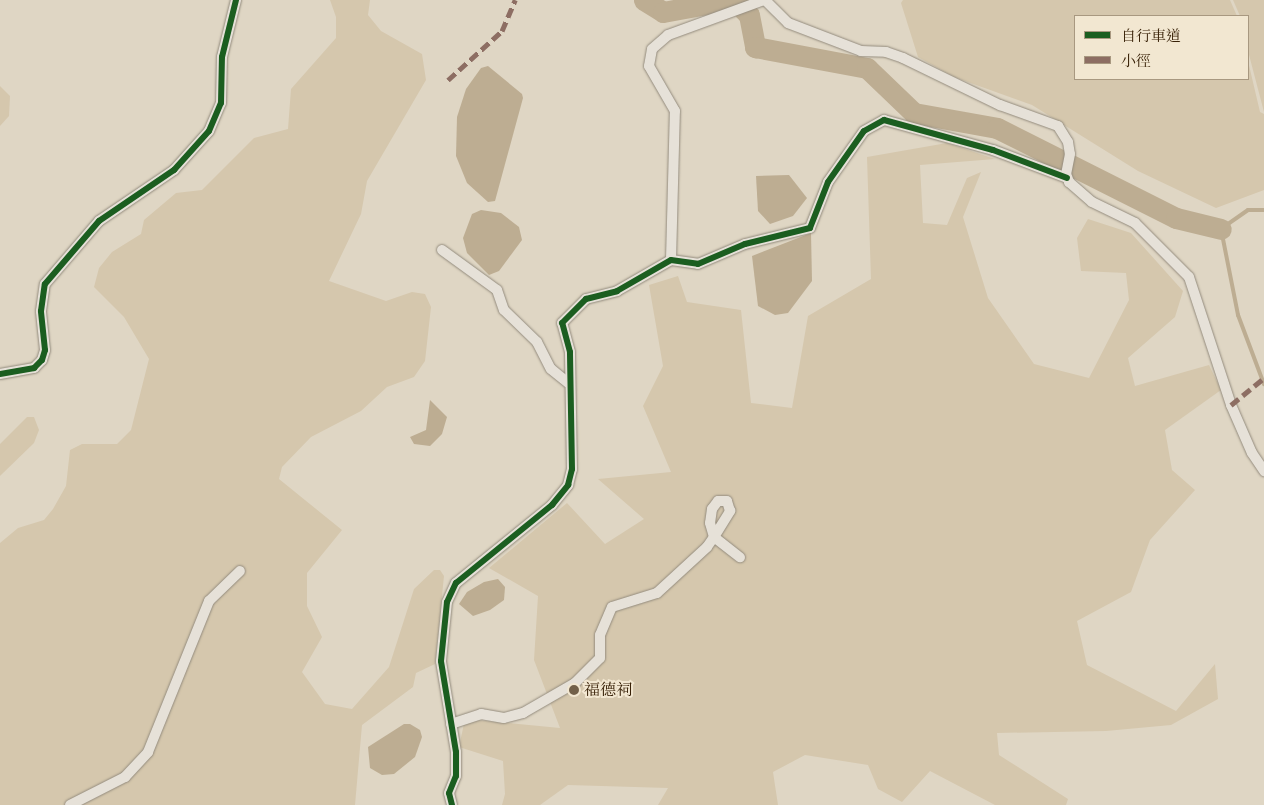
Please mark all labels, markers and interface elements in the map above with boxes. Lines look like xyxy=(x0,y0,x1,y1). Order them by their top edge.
legend xyxy=(1074,15,1249,80)
text: 自行車道 xyxy=(1121,27,1181,46)
text: 小徑 xyxy=(1121,52,1151,71)
place label: 福德祠 xyxy=(584,680,632,700)
marker: 福德祠 xyxy=(568,684,580,696)

